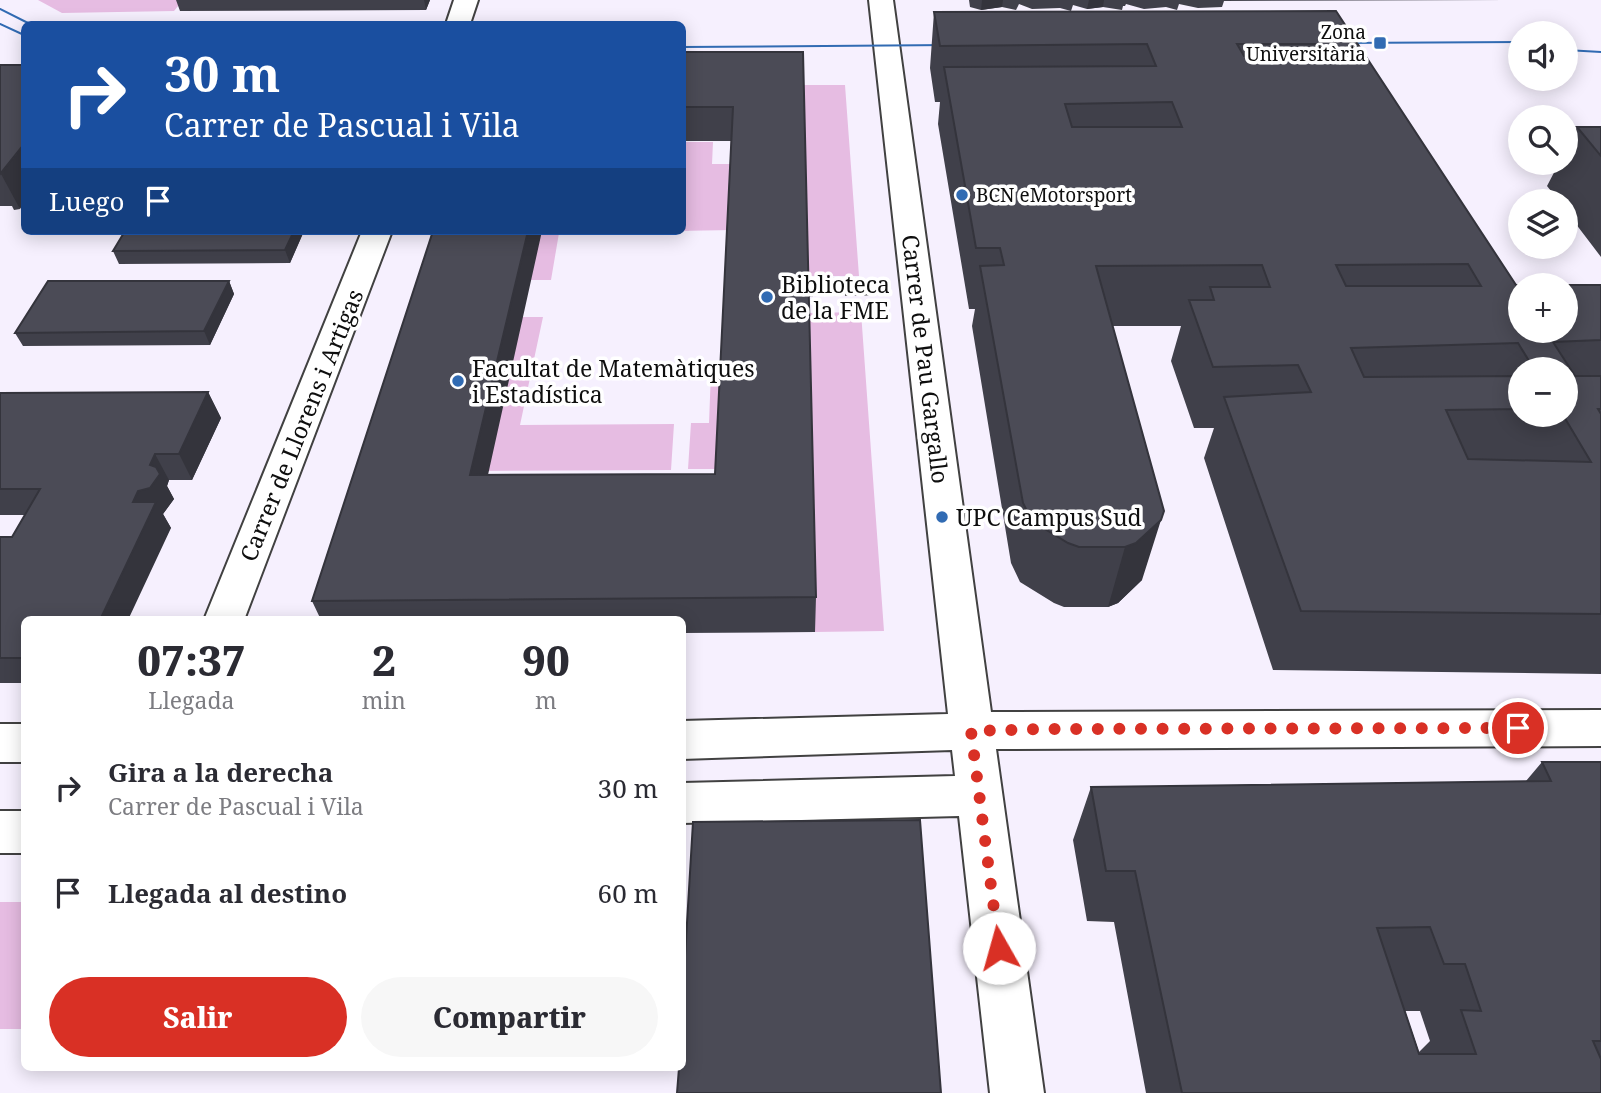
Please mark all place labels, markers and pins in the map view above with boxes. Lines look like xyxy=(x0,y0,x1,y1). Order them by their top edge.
place label: Zona Universitària xyxy=(1246,19,1366,67)
marker: Zona Universitària xyxy=(1372,35,1388,51)
place label: BCN eMotorsport xyxy=(976,182,1132,208)
marker: BCN eMotorsport xyxy=(954,187,970,203)
place label: Biblioteca de la FME xyxy=(781,268,890,326)
marker: Biblioteca de la FME xyxy=(759,289,775,305)
place label: Facultat de Matemàtiques i Estadística xyxy=(472,352,755,410)
marker: Facultat de Matemàtiques i Estadística xyxy=(450,373,466,389)
place label: UPC Campus Sud xyxy=(956,501,1142,533)
marker: UPC Campus Sud xyxy=(934,509,950,525)
pin xyxy=(1488,698,1548,758)

